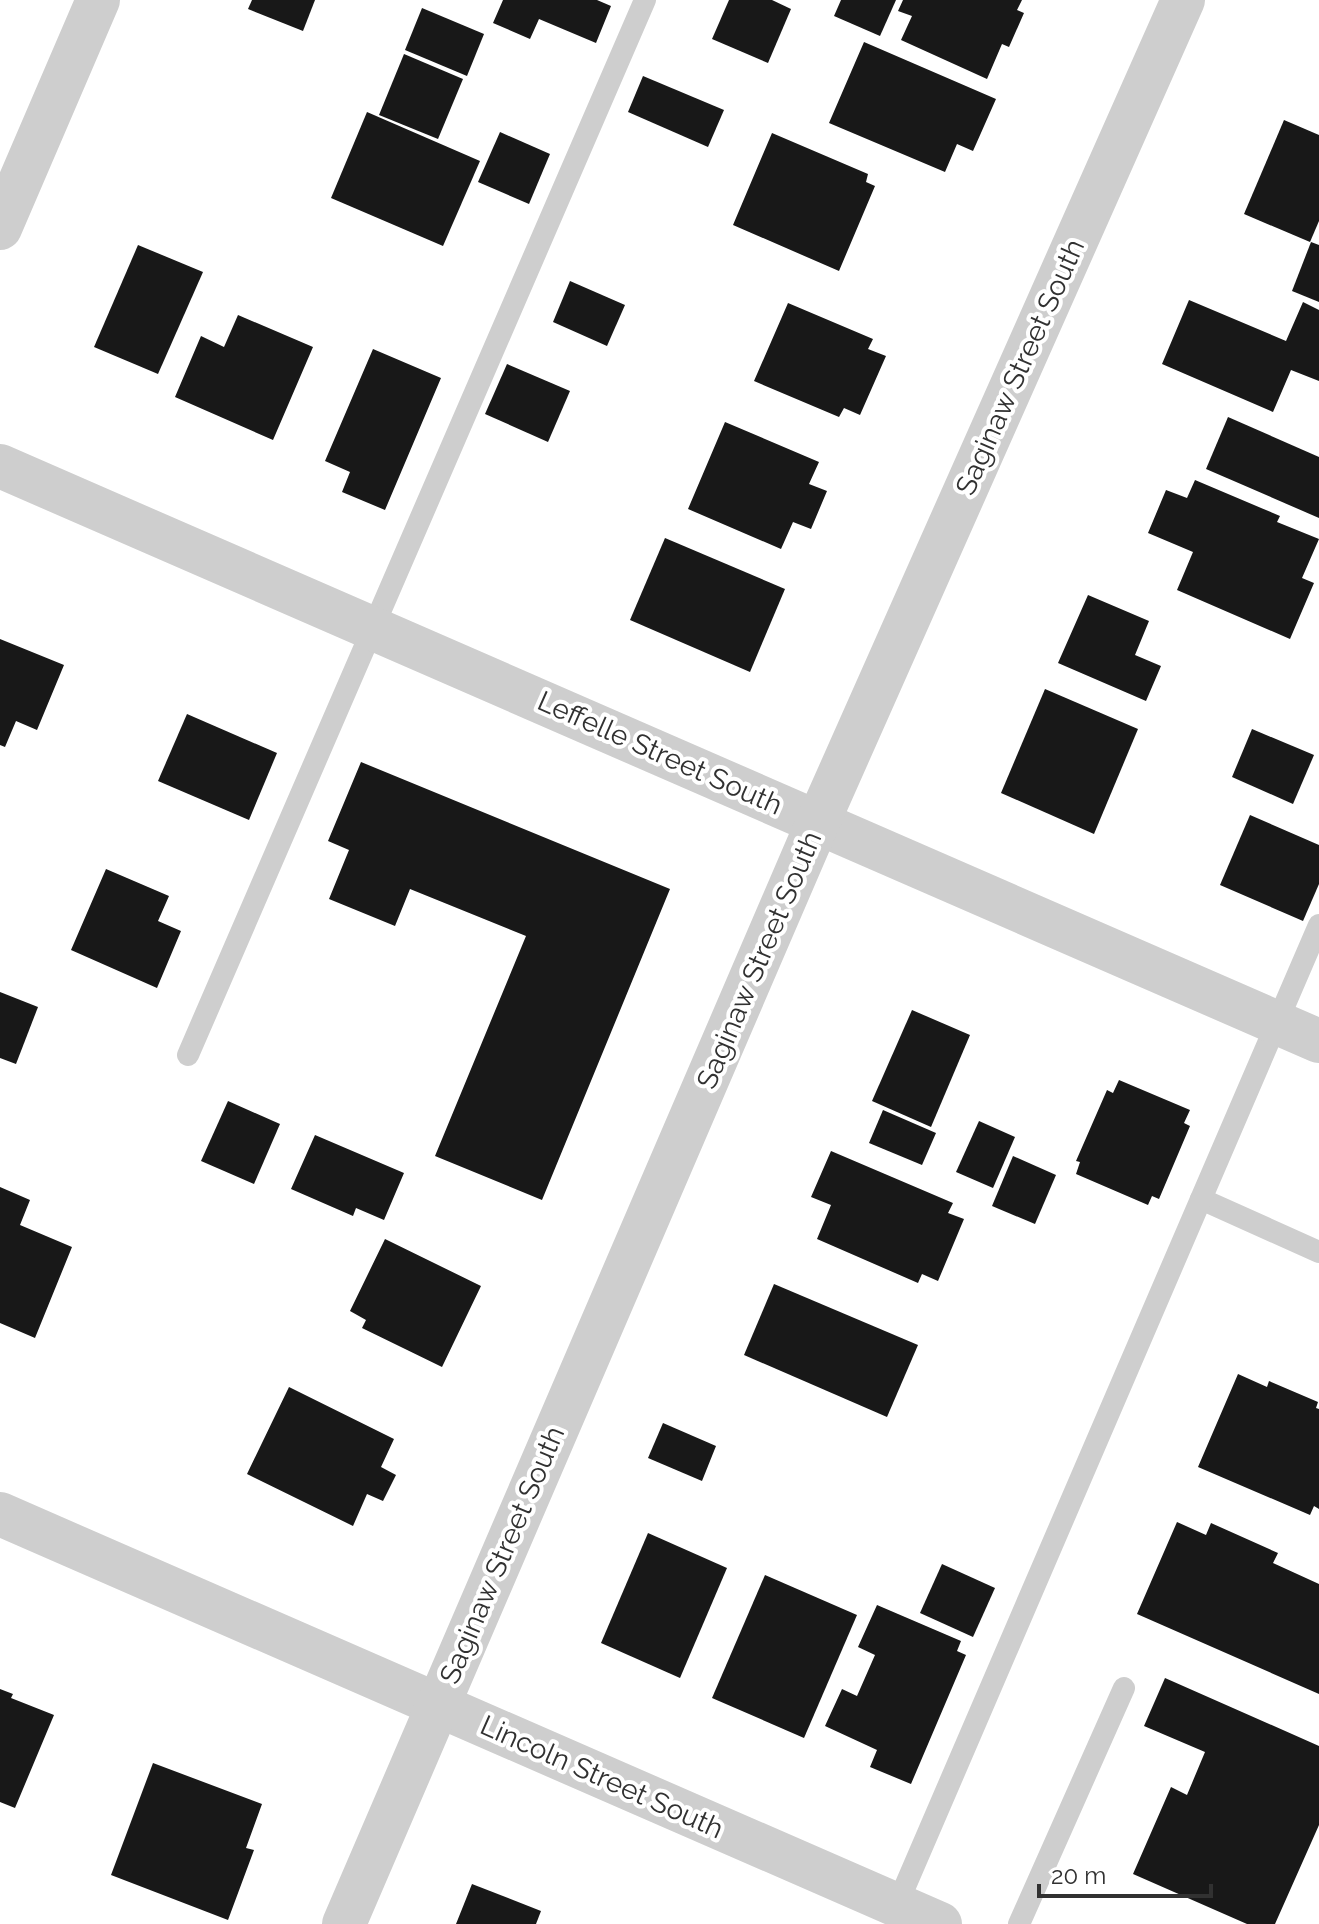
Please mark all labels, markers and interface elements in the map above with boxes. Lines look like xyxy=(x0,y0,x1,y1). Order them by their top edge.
street label: Saginaw Street South xyxy=(949,234,1091,500)
street label: Leffelle Street South xyxy=(533,684,787,822)
street label: Saginaw Street South xyxy=(690,826,828,1094)
street label: Saginaw Street South xyxy=(433,1421,571,1689)
street label: Lincoln Street South xyxy=(475,1709,729,1845)
scale bar xyxy=(1039,1848,1211,1898)
text: 20 m xyxy=(1051,1861,1106,1890)

